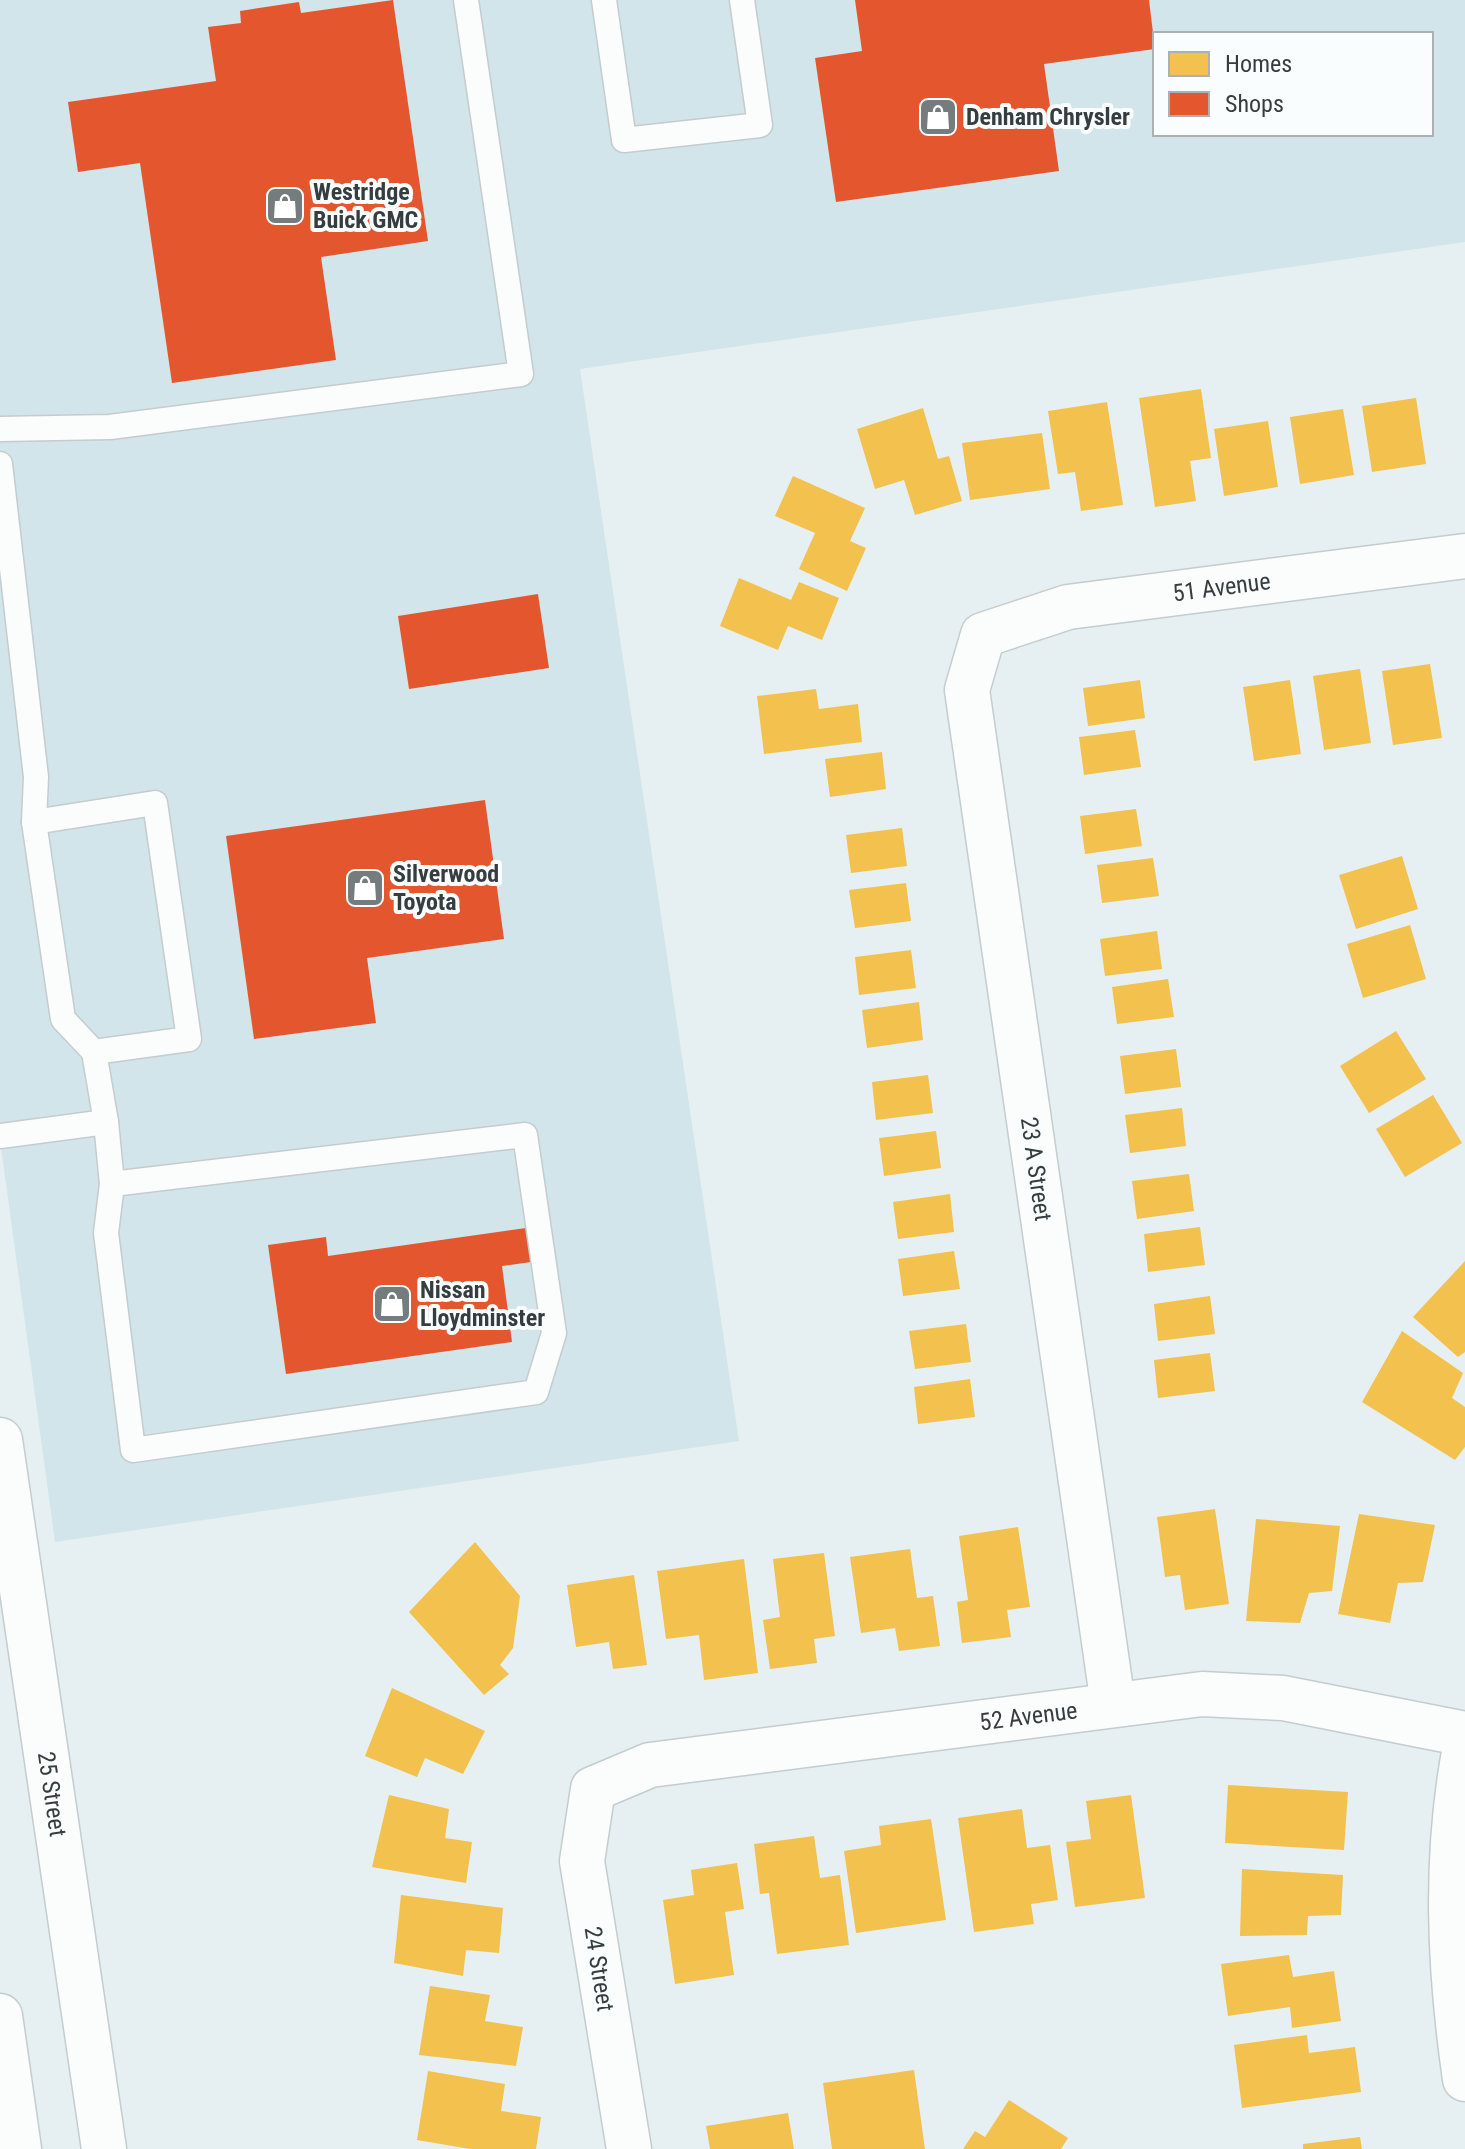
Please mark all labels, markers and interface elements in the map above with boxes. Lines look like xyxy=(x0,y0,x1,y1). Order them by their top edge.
legend xyxy=(1153,32,1433,136)
text: Homes xyxy=(1225,50,1292,78)
text: Shops xyxy=(1225,90,1284,118)
shop icon: Denham Chrysler xyxy=(917,96,959,138)
place label: Denham Chrysler xyxy=(966,103,1130,131)
place label: Westridge Buick GMC xyxy=(313,178,418,234)
shop icon: Westridge Buick GMC xyxy=(264,185,306,227)
street label: 51 Avenue xyxy=(1171,567,1272,607)
place label: Silverwood Toyota xyxy=(393,860,499,916)
shop icon: Silverwood Toyota xyxy=(344,867,386,909)
street label: 23 A Street xyxy=(1015,1115,1057,1223)
place label: Nissan Lloydminster xyxy=(420,1276,545,1332)
shop icon: Nissan Lloydminster xyxy=(371,1283,413,1325)
street label: 52 Avenue xyxy=(978,1696,1079,1736)
street label: 25 Street xyxy=(32,1750,72,1839)
street label: 24 Street xyxy=(578,1925,620,2013)

